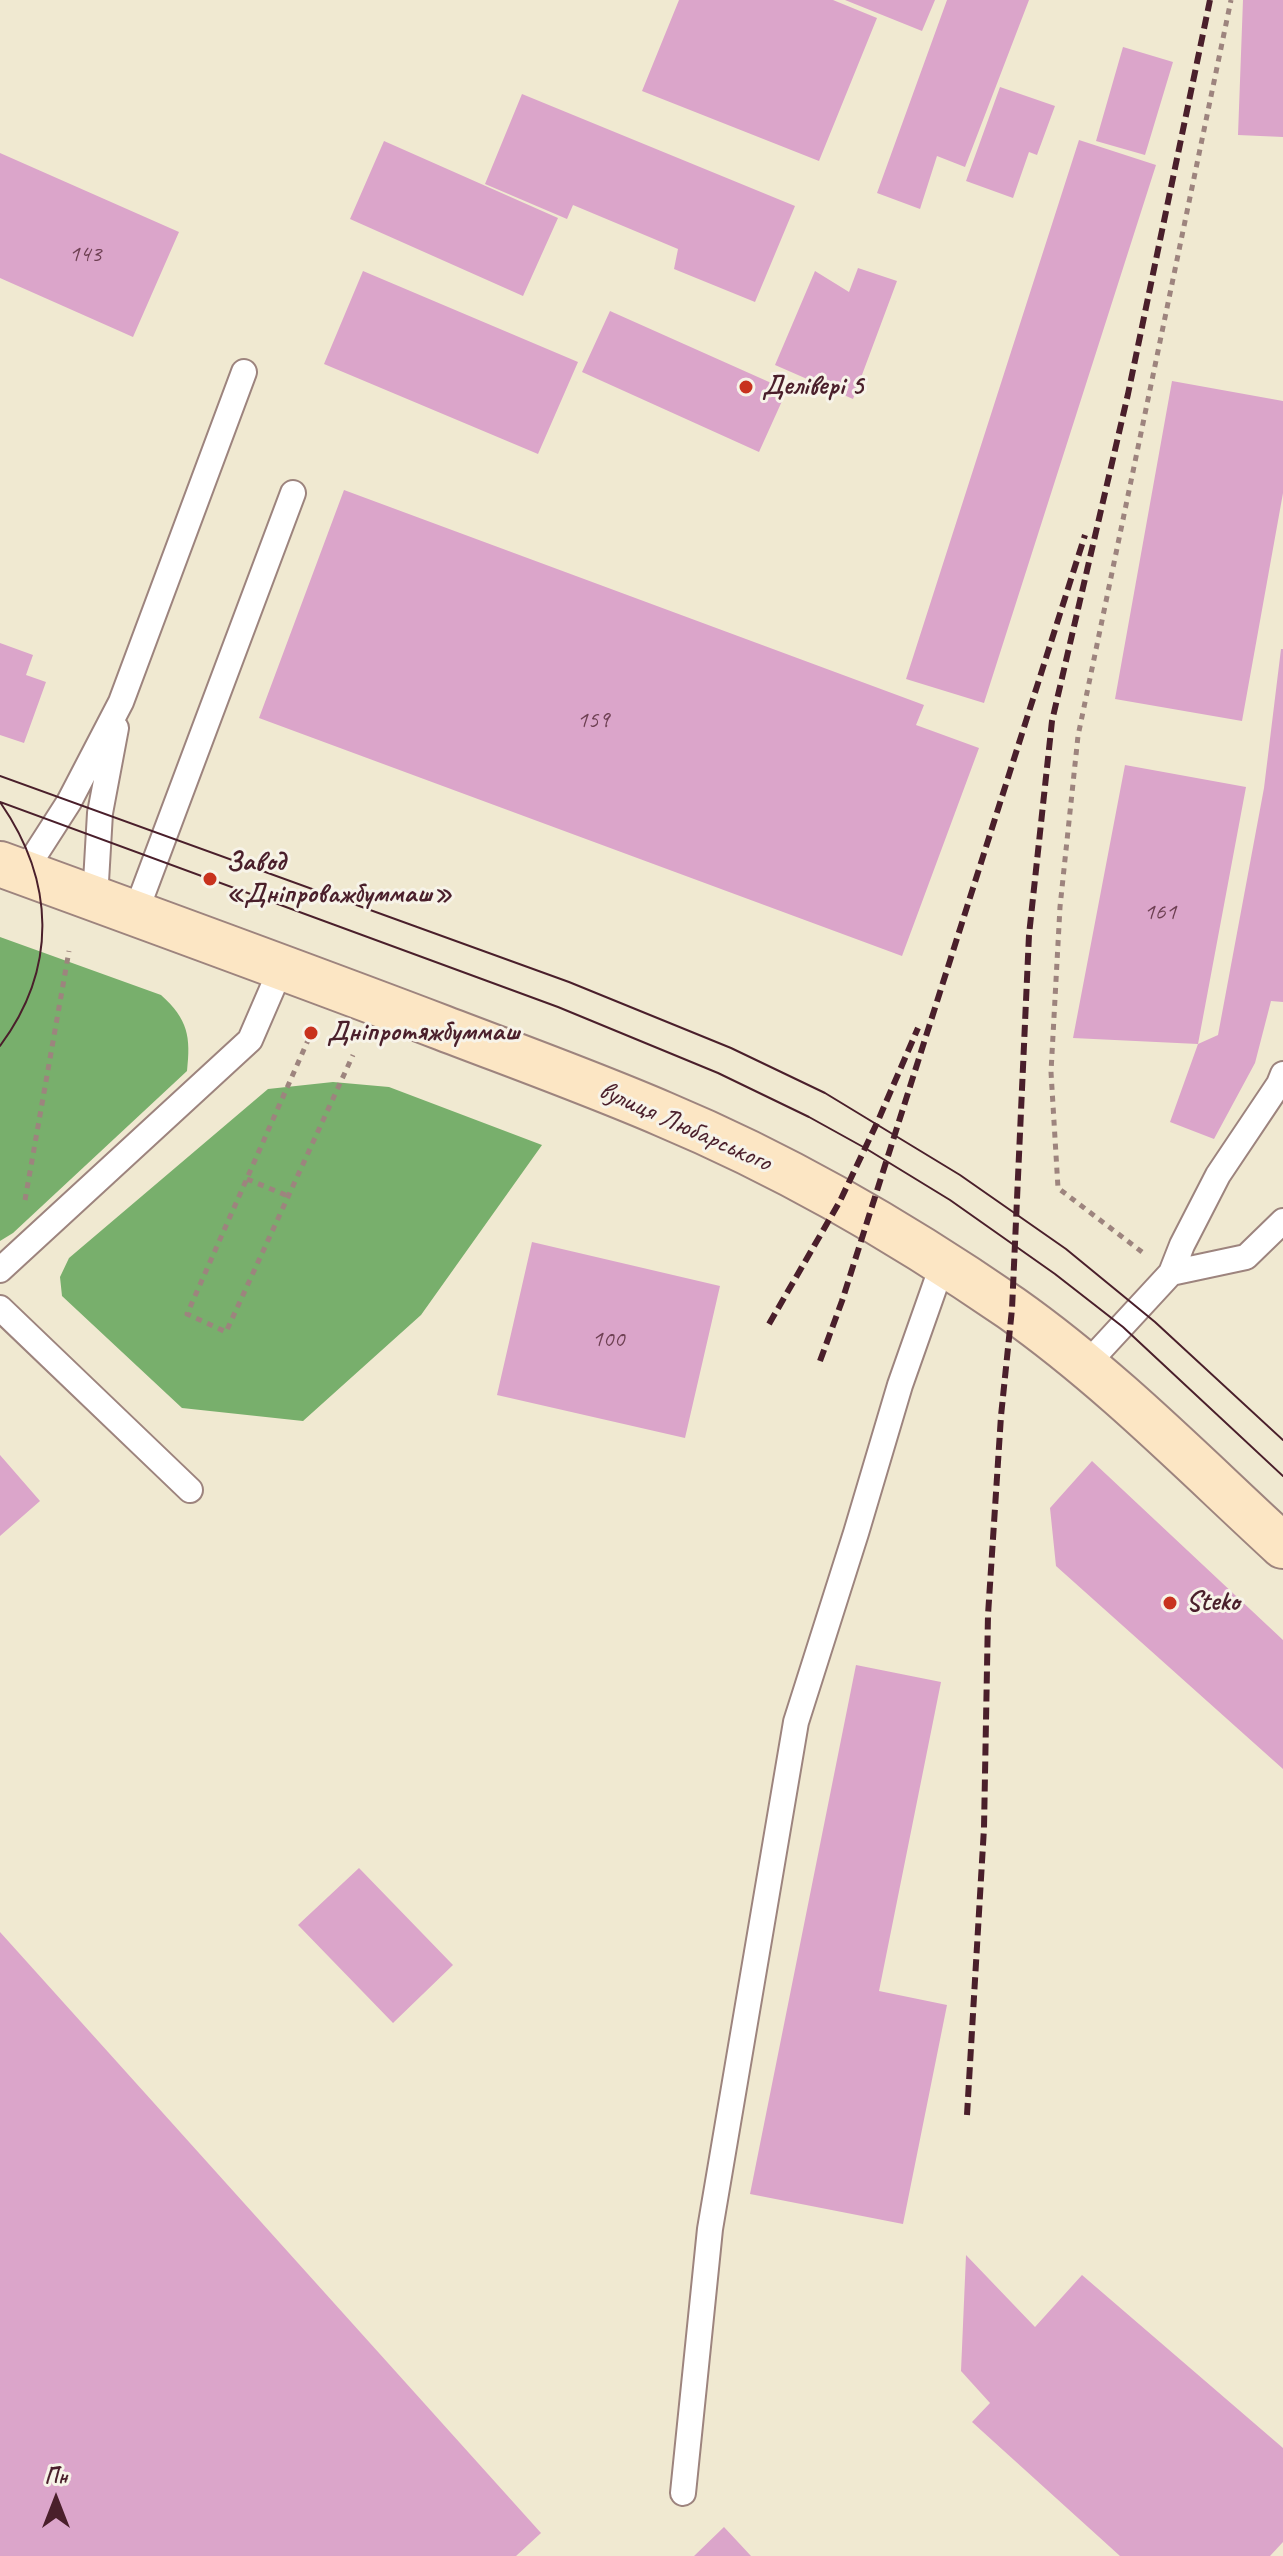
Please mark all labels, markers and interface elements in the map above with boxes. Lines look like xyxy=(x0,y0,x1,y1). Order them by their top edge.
house number: 143 xyxy=(69,241,101,269)
place label: Делівері 5 xyxy=(762,370,863,404)
marker: Делівері 5 xyxy=(737,378,755,396)
house number: 159 xyxy=(577,707,609,735)
place label: Завод «Дніпроважбуммаш» xyxy=(226,846,452,912)
marker: Завод «Дніпроважбуммаш» xyxy=(201,870,219,888)
house number: 161 xyxy=(1144,899,1176,927)
place label: Дніпротяжбуммаш xyxy=(327,1016,520,1050)
marker: Дніпротяжбуммаш xyxy=(302,1024,320,1042)
street label: вулиця Любарського xyxy=(594,1074,776,1180)
house number: 100 xyxy=(592,1326,624,1354)
place label: Steko xyxy=(1186,1586,1240,1620)
marker: Steko xyxy=(1161,1594,1179,1612)
north arrow xyxy=(16,2460,96,2540)
text: Пн xyxy=(44,2462,68,2490)

